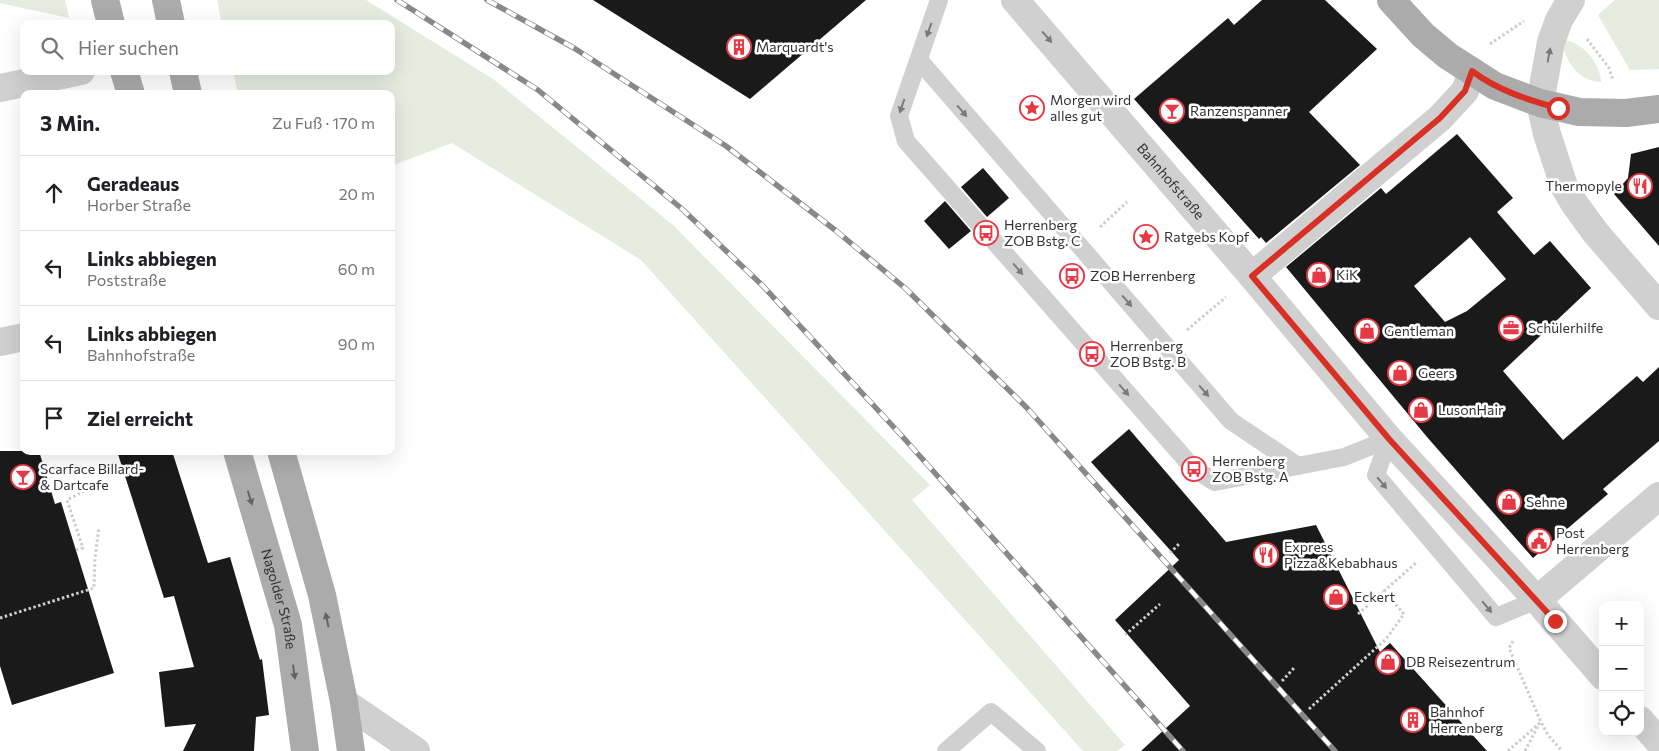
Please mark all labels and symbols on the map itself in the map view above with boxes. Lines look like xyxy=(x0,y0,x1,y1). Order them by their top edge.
one-way arrow xyxy=(925,23,932,38)
one-way arrow xyxy=(1041,31,1052,43)
building icon: Marquardt's xyxy=(726,34,752,60)
place label: Marquardt's xyxy=(756,38,834,55)
one-way arrow xyxy=(1545,47,1553,63)
place label: Morgen wird alles gut xyxy=(1050,91,1131,124)
place icon: Morgen wird alles gut xyxy=(1019,95,1045,121)
route start xyxy=(1547,97,1570,120)
bar icon: Ranzenspanner xyxy=(1159,98,1185,124)
one-way arrow xyxy=(898,99,905,114)
place label: Ranzenspanner xyxy=(1190,102,1288,119)
one-way arrow xyxy=(957,104,968,117)
street label: Bahnhofstraße xyxy=(1134,139,1208,223)
restaurant icon: Thermopyle xyxy=(1627,173,1653,199)
place label: Thermopyle xyxy=(1545,177,1622,194)
place label: Herrenberg ZOB Bstg. C xyxy=(1004,216,1081,249)
bus stop icon: Herrenberg ZOB Bstg. C xyxy=(973,220,999,246)
place icon: Ratgebs Kopf xyxy=(1133,224,1159,250)
place label: Ratgebs Kopf xyxy=(1164,228,1250,245)
shop icon: KiK xyxy=(1306,262,1332,288)
one-way arrow xyxy=(1012,263,1024,275)
bus stop icon: ZOB Herrenberg xyxy=(1059,263,1085,289)
place label: KiK xyxy=(1336,266,1358,283)
place label: ZOB Herrenberg xyxy=(1090,267,1196,284)
one-way arrow xyxy=(1122,295,1133,308)
office icon: Schülerhilfe xyxy=(1498,315,1524,341)
shop icon: Gentleman xyxy=(1354,318,1380,344)
place label: Schülerhilfe xyxy=(1528,319,1603,336)
place label: Gentleman xyxy=(1384,322,1454,339)
place label: Herrenberg ZOB Bstg. B xyxy=(1110,337,1186,370)
bus stop icon: Herrenberg ZOB Bstg. B xyxy=(1079,341,1105,367)
shop icon: Geers xyxy=(1387,360,1413,386)
place label: Geers xyxy=(1418,364,1455,381)
one-way arrow xyxy=(1119,384,1130,397)
one-way arrow xyxy=(1199,384,1210,397)
shop icon: LusonHair xyxy=(1408,397,1434,423)
place label: LusonHair xyxy=(1438,401,1504,418)
place label: Herrenberg ZOB Bstg. A xyxy=(1212,452,1289,485)
bus stop icon: Herrenberg ZOB Bstg. A xyxy=(1181,456,1207,482)
place label: Scarface Billard- & Dartcafe xyxy=(40,460,144,493)
bar icon: Scarface Billard- & Dartcafe xyxy=(10,464,36,490)
one-way arrow xyxy=(1377,476,1388,489)
shop icon: Sehne xyxy=(1496,489,1522,515)
one-way arrow xyxy=(247,491,255,506)
place label: Sehne xyxy=(1526,493,1565,510)
place label: Post Herrenberg xyxy=(1556,524,1629,557)
public building icon: Post Herrenberg xyxy=(1526,528,1552,554)
place label: Express Pizza&Kebabhaus xyxy=(1284,538,1398,571)
restaurant icon: Express Pizza&Kebabhaus xyxy=(1253,542,1279,568)
street label: Nagolder Straße xyxy=(258,547,300,650)
shop icon: Eckert xyxy=(1323,584,1349,610)
place label: Eckert xyxy=(1354,588,1395,605)
one-way arrow xyxy=(1482,600,1493,613)
route end xyxy=(1544,610,1567,633)
one-way arrow xyxy=(323,612,331,628)
shop icon: DB Reisezentrum xyxy=(1375,649,1401,675)
place label: DB Reisezentrum xyxy=(1406,653,1515,670)
one-way arrow xyxy=(291,664,299,680)
place label: Bahnhof Herrenberg xyxy=(1430,703,1503,736)
building icon: Bahnhof Herrenberg xyxy=(1400,707,1426,733)

